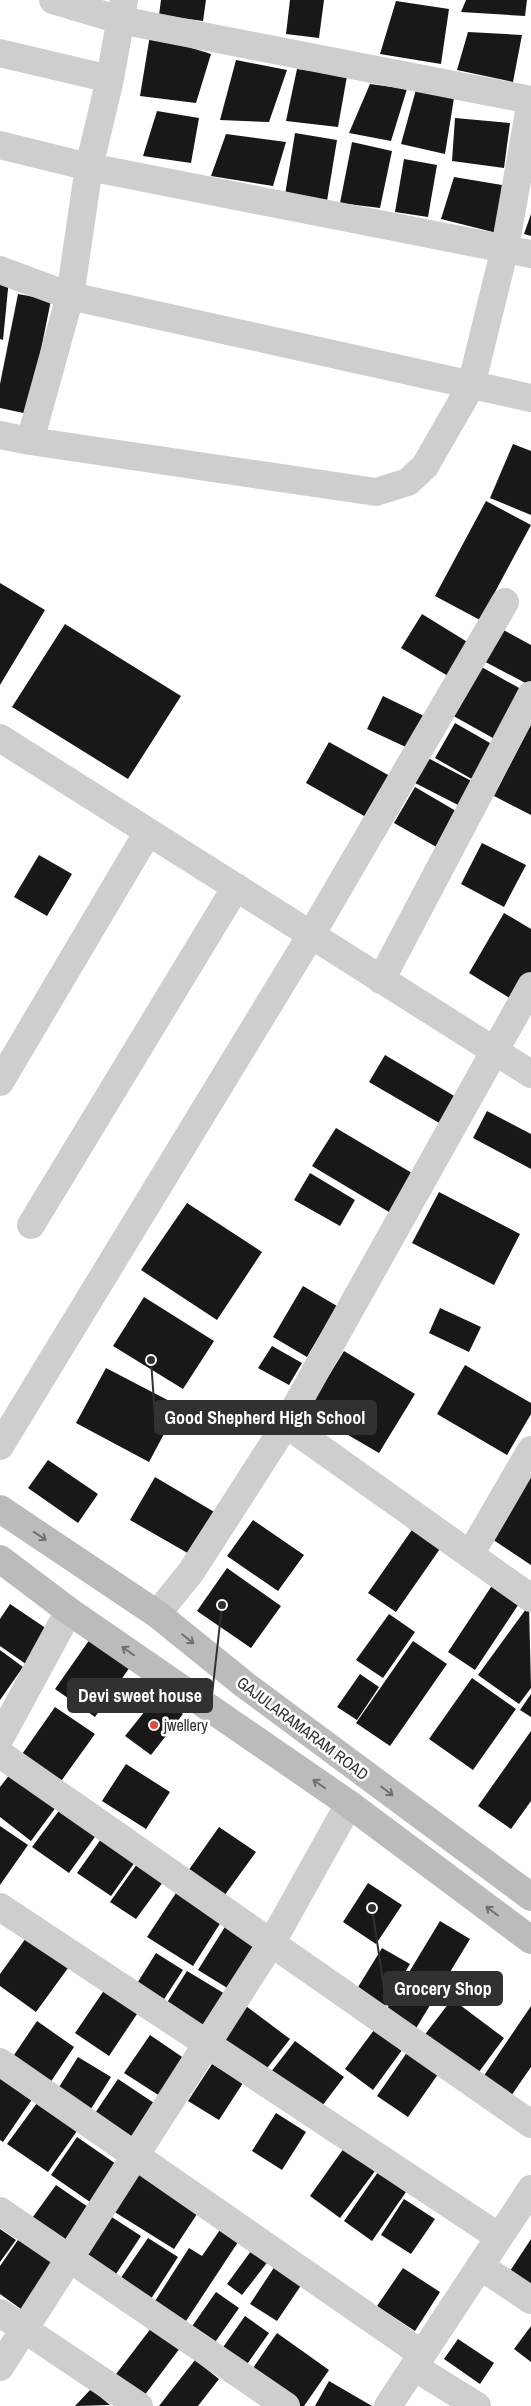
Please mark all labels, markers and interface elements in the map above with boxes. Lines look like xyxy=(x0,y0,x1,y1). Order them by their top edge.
callout: Good Shepherd High School xyxy=(155,1401,376,1434)
text: Good Shepherd High School xyxy=(165,1405,365,1430)
one-way arrow xyxy=(33,1531,47,1541)
one-way arrow xyxy=(181,1634,194,1645)
one-way arrow xyxy=(121,1646,135,1656)
street label: GAJULARAMARAM ROAD xyxy=(233,1671,373,1785)
callout: Devi sweet house xyxy=(68,1679,212,1712)
text: Devi sweet house xyxy=(78,1683,202,1708)
place label: jwellery xyxy=(163,1714,208,1736)
marker: jwellery xyxy=(148,1719,160,1731)
one-way arrow xyxy=(312,1779,326,1789)
one-way arrow xyxy=(380,1786,394,1796)
one-way arrow xyxy=(486,1906,499,1917)
callout: Grocery Shop xyxy=(384,1972,502,2005)
text: Grocery Shop xyxy=(394,1976,492,2001)

